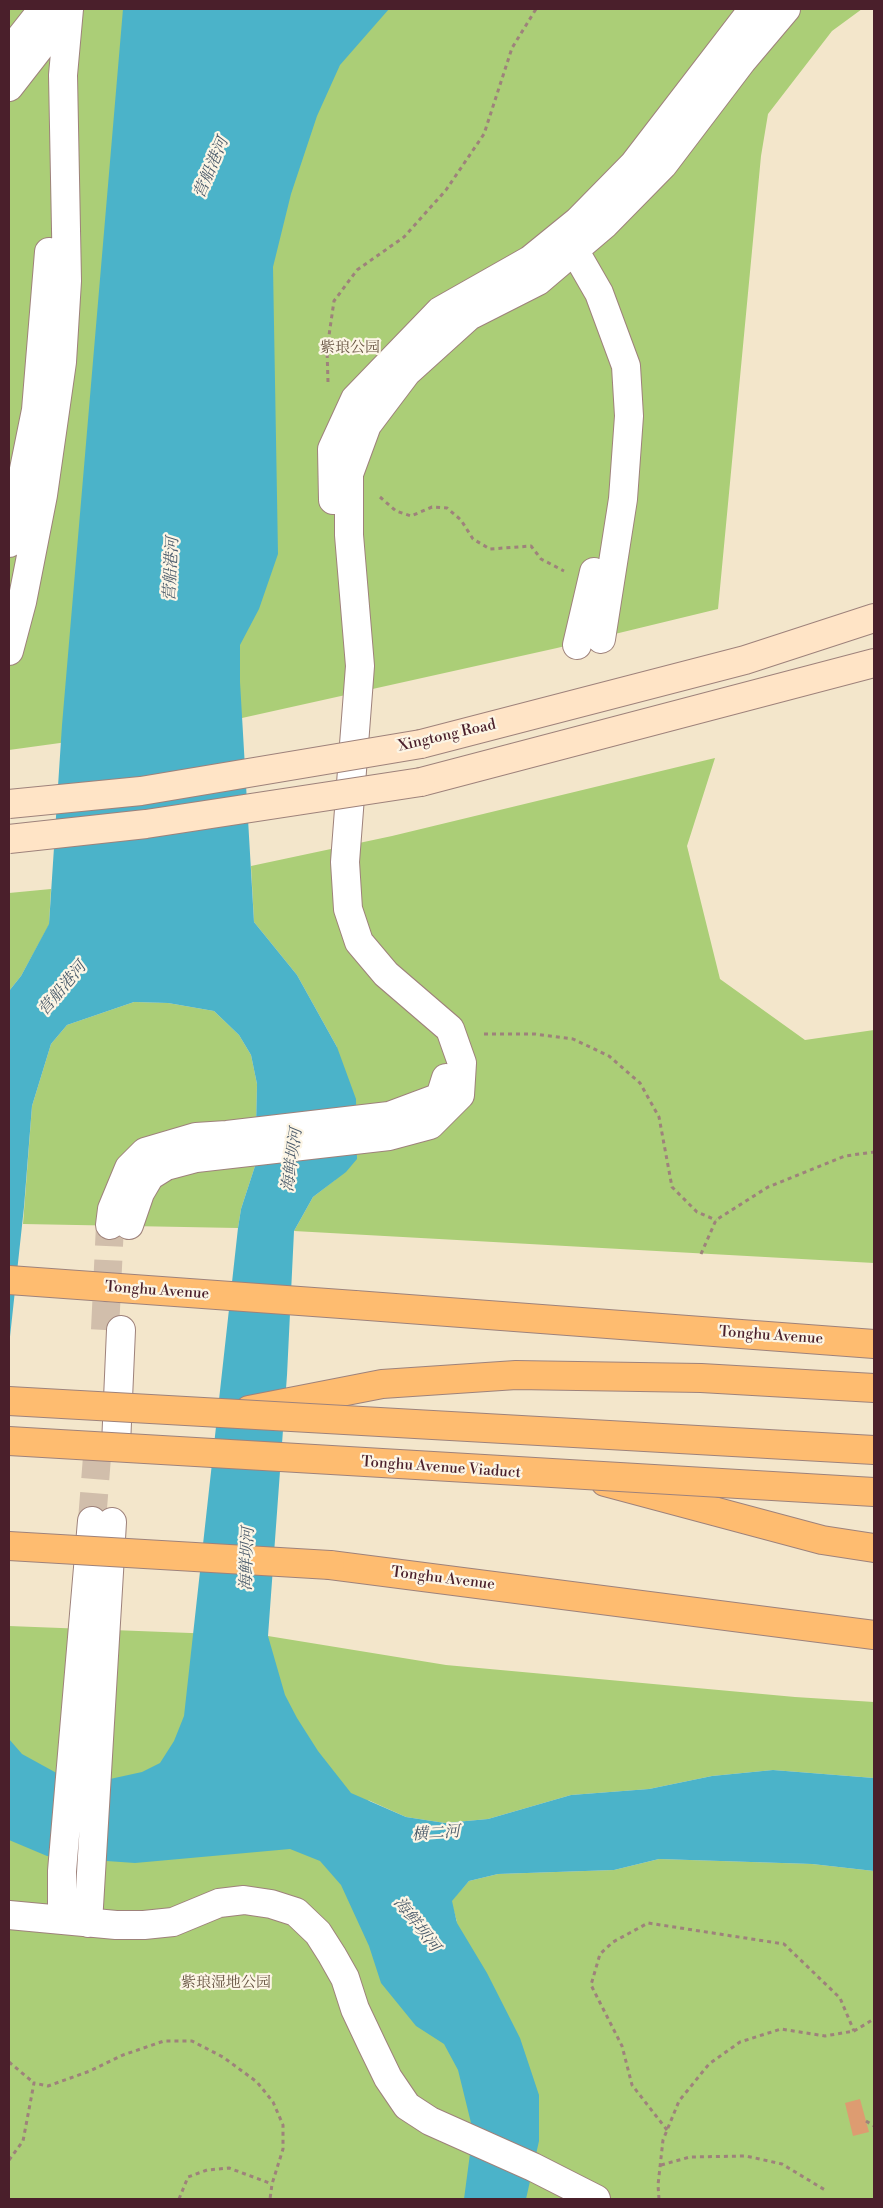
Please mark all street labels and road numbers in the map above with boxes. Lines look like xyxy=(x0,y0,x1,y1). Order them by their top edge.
street label: Xingtong Road xyxy=(396,716,498,756)
street label: Tonghu Avenue xyxy=(104,1278,210,1304)
street label: Tonghu Avenue xyxy=(718,1323,824,1349)
street label: Tonghu Avenue Viaduct xyxy=(361,1453,521,1483)
street label: Tonghu Avenue xyxy=(390,1564,496,1594)

